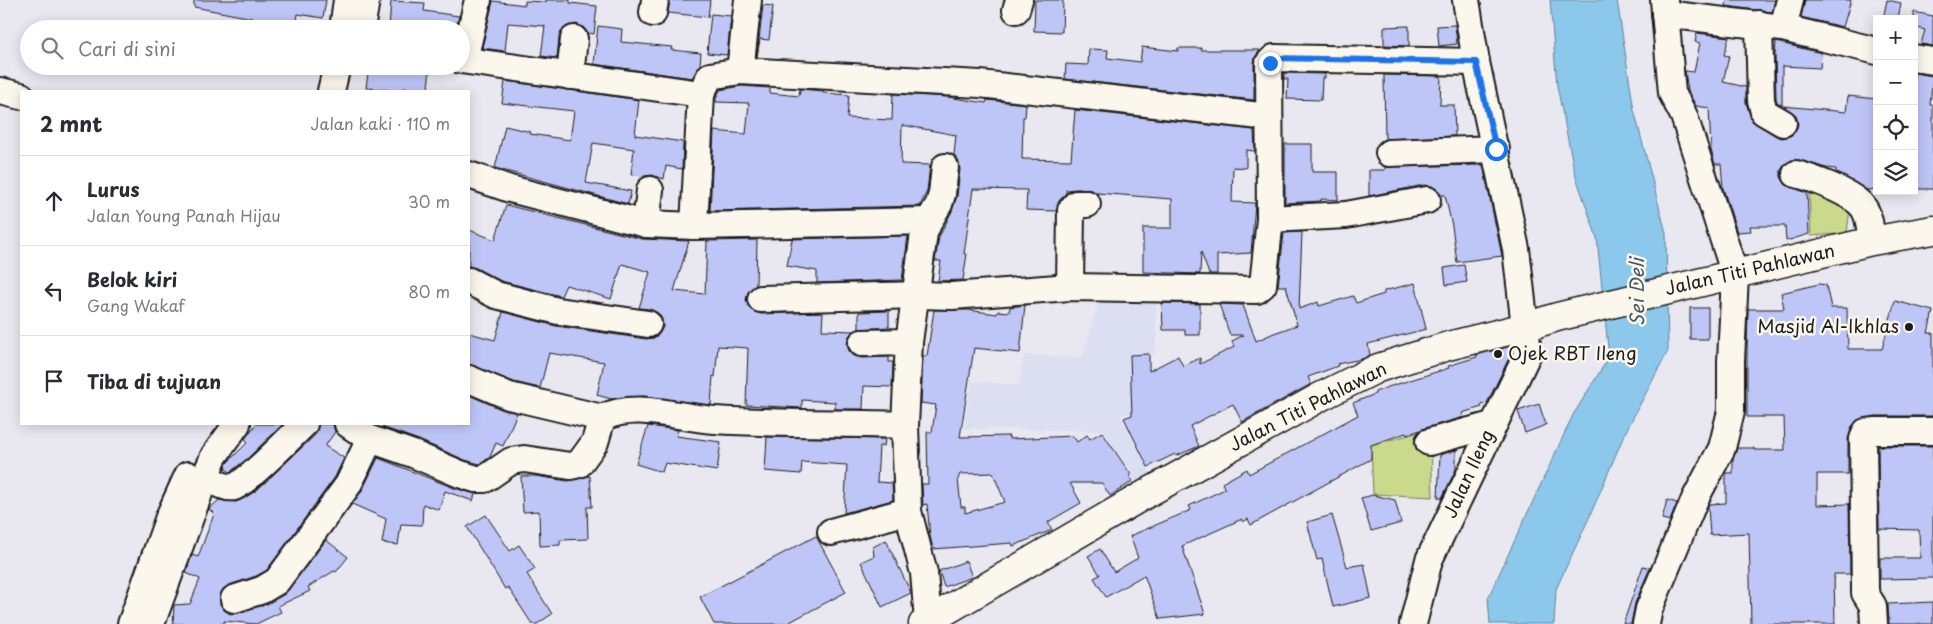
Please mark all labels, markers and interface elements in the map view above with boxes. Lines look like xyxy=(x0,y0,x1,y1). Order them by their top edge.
map controls xyxy=(1873,15,1918,195)
button: + xyxy=(1873,15,1918,60)
search box xyxy=(20,20,470,75)
icon: search xyxy=(38,34,66,62)
text: Cari di sini xyxy=(78,34,176,62)
route end xyxy=(1259,52,1282,75)
button: − xyxy=(1873,60,1918,105)
button: locate xyxy=(1873,105,1918,150)
text: 2 mnt xyxy=(40,107,102,139)
text: Jalan kaki · 110 m xyxy=(311,111,450,135)
route start xyxy=(1485,138,1508,161)
button: layers xyxy=(1873,150,1918,195)
text: Lurus xyxy=(87,175,140,203)
icon: ahead xyxy=(40,187,68,215)
text: 30 m xyxy=(408,189,450,213)
text: Jalan Young Panah Hijau xyxy=(87,203,281,227)
street label: Jalan Titi Pahlawan xyxy=(1662,236,1837,301)
water label: Sei Deli xyxy=(1622,255,1650,326)
text: Belok kiri xyxy=(87,265,177,293)
icon: left xyxy=(40,277,68,305)
text: 80 m xyxy=(408,279,450,303)
text: Gang Wakaf xyxy=(87,293,185,317)
place label: Masjid Al-Ikhlas xyxy=(1758,312,1899,339)
marker: Masjid Al-Ikhlas xyxy=(1903,321,1915,333)
place label: Ojek RBT Ileng xyxy=(1508,339,1637,366)
marker: Ojek RBT Ileng xyxy=(1492,348,1504,360)
street label: Jalan Titi Pahlawan xyxy=(1224,354,1391,457)
icon: arrive xyxy=(40,367,68,395)
text: Tiba di tujuan xyxy=(87,367,221,395)
street label: Jalan Ileng xyxy=(1435,425,1500,522)

